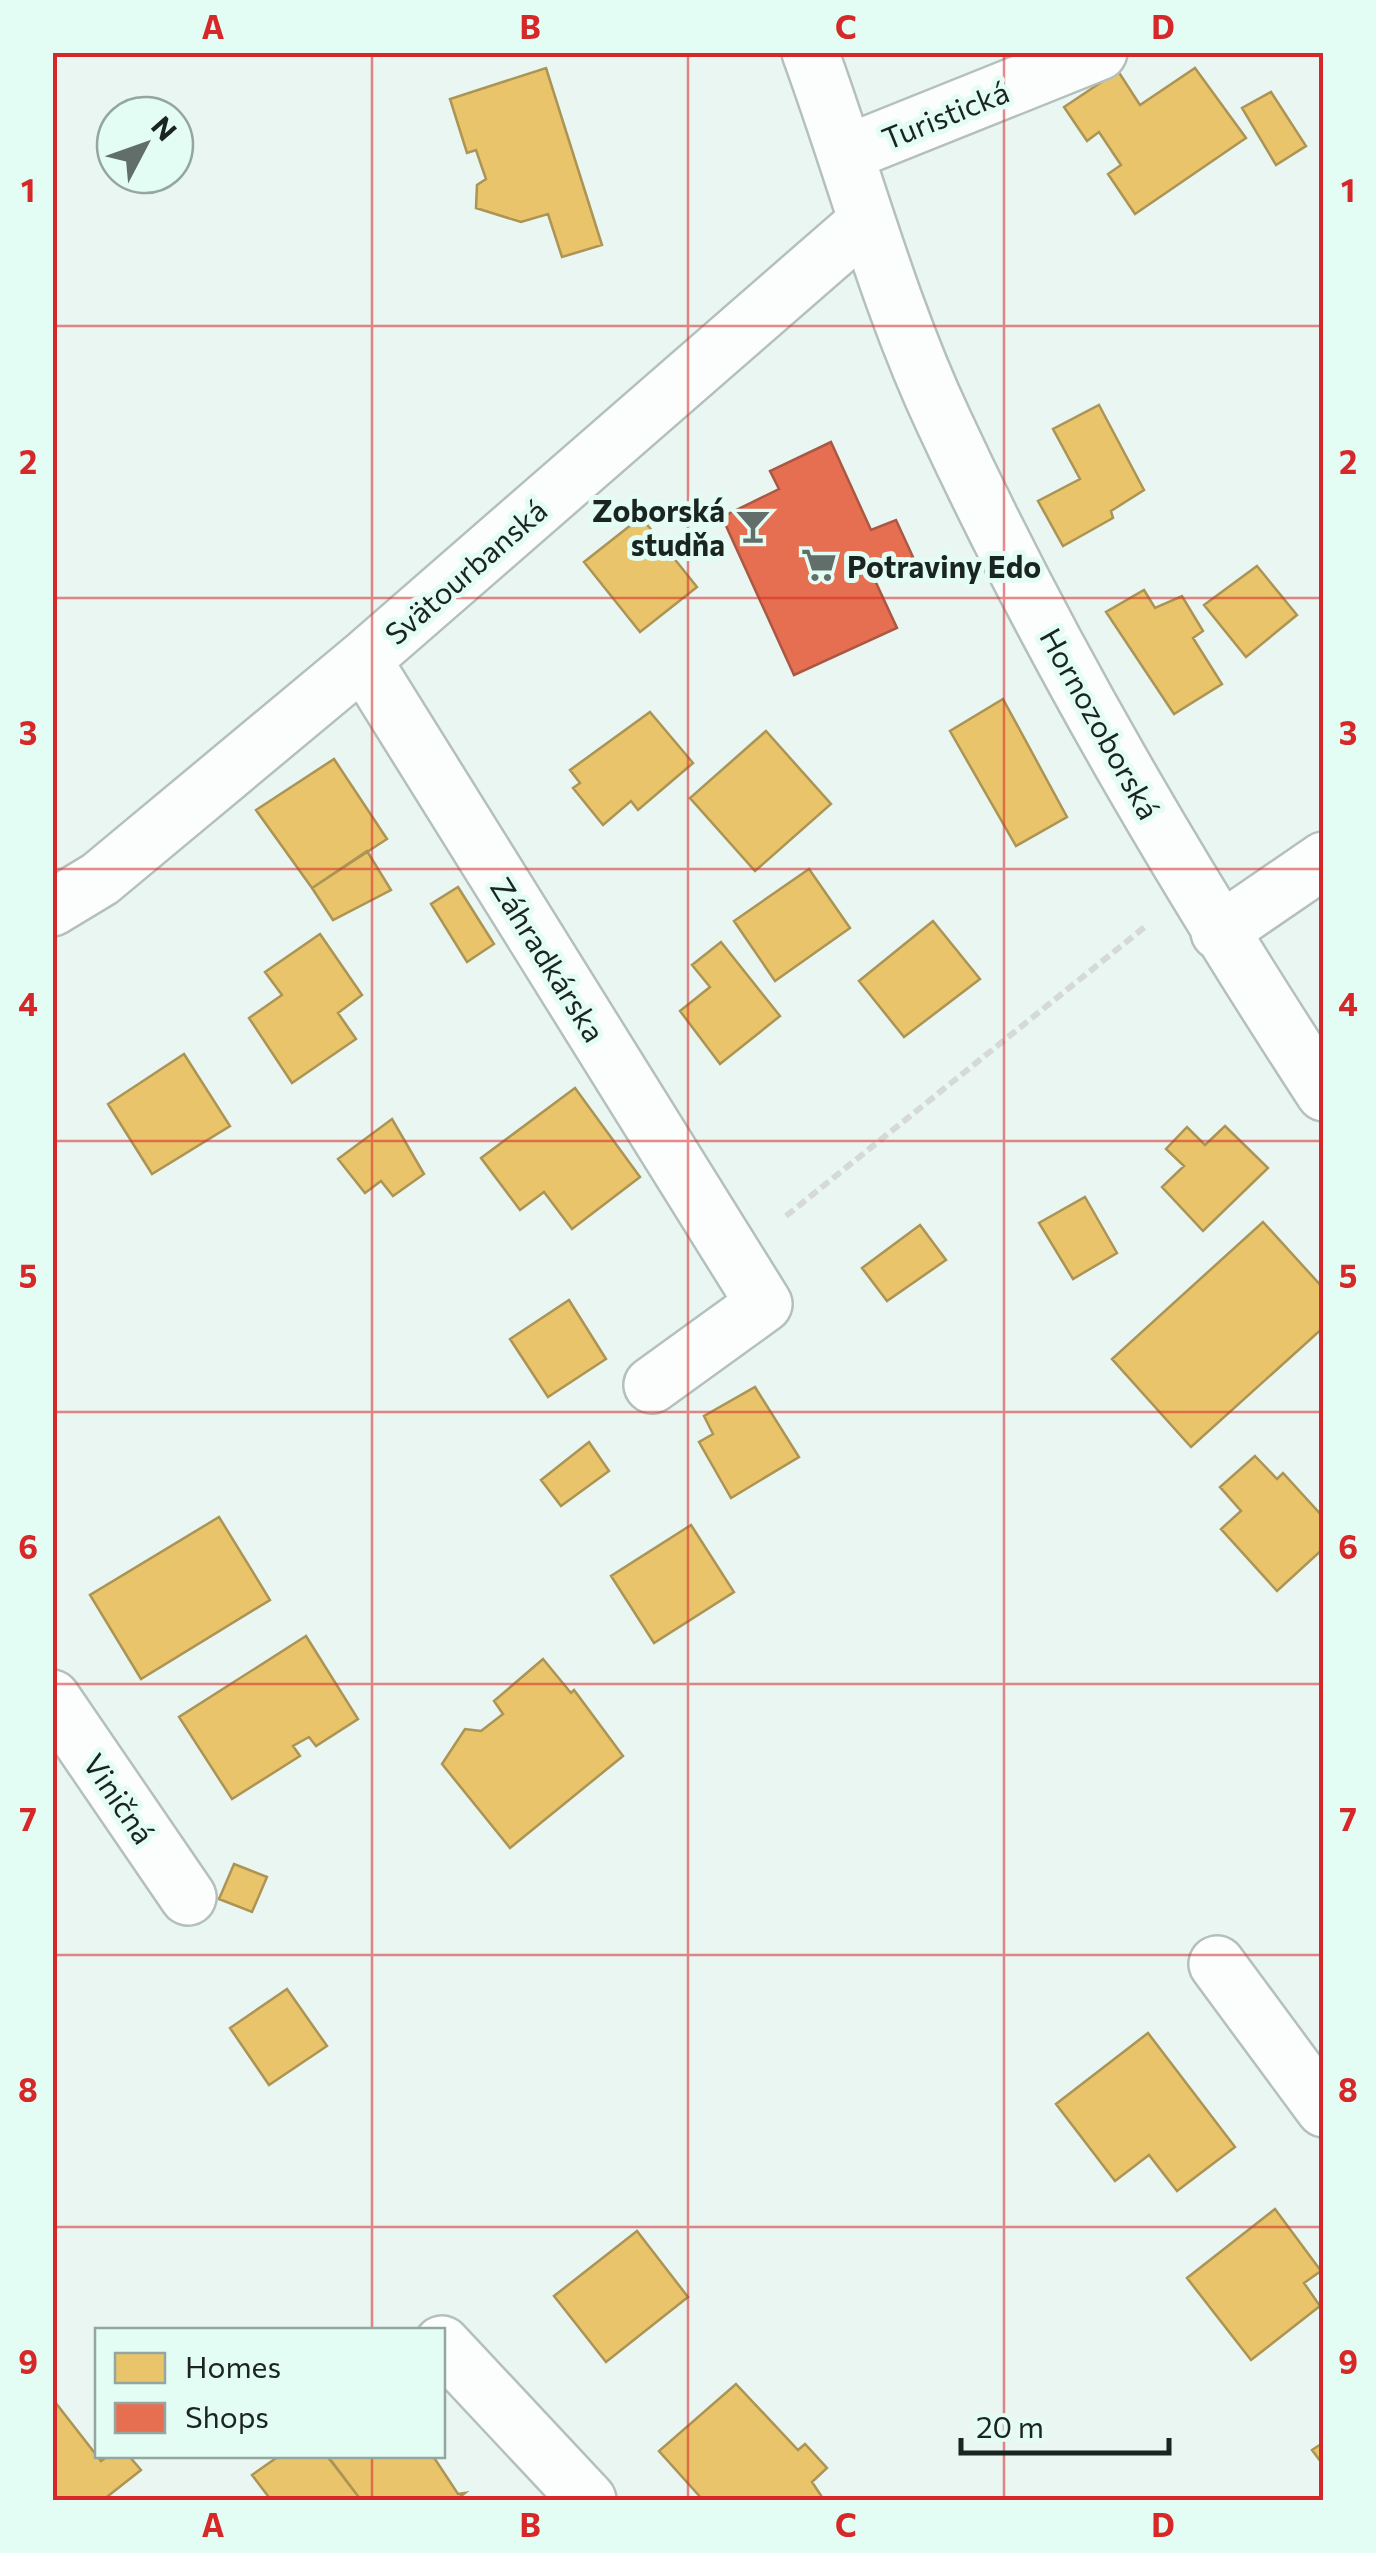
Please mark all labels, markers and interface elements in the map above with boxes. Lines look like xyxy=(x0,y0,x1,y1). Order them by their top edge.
text: A xyxy=(202,6,225,46)
text: B xyxy=(519,6,541,46)
text: C xyxy=(835,6,857,46)
text: D xyxy=(1151,6,1175,46)
street label: Turistická xyxy=(876,72,1014,156)
north arrow xyxy=(95,95,195,195)
text: N xyxy=(145,109,184,147)
text: 1 xyxy=(21,169,35,209)
text: 1 xyxy=(1341,169,1355,209)
text: 2 xyxy=(19,441,37,481)
text: 2 xyxy=(1339,441,1357,481)
street label: Svätourbanská xyxy=(376,491,554,651)
place label: Zoborská studňa xyxy=(592,491,725,562)
bar icon: Zoborská studňa xyxy=(734,507,772,545)
supermarket icon: Potraviny Edo xyxy=(800,546,838,584)
place label: Potraviny Edo xyxy=(847,547,1041,584)
street label: Hornozoborská xyxy=(1033,621,1169,825)
text: 3 xyxy=(19,712,37,752)
text: 3 xyxy=(1339,712,1357,752)
street label: Záhradkárska xyxy=(484,870,614,1048)
text: 4 xyxy=(18,983,38,1023)
text: 4 xyxy=(1338,983,1358,1023)
text: 5 xyxy=(19,1255,37,1295)
text: 5 xyxy=(1339,1255,1357,1295)
text: 6 xyxy=(18,1526,38,1566)
text: 6 xyxy=(1338,1526,1358,1566)
street label: Viničná xyxy=(76,1746,164,1850)
text: 7 xyxy=(19,1798,37,1838)
text: 7 xyxy=(1339,1798,1357,1838)
text: 8 xyxy=(18,2069,38,2109)
text: 8 xyxy=(1338,2069,1358,2109)
legend xyxy=(95,2328,445,2458)
text: 9 xyxy=(18,2341,38,2381)
text: 9 xyxy=(1338,2341,1358,2381)
text: Homes xyxy=(185,2347,281,2384)
scale bar xyxy=(961,2393,1168,2455)
text: Shops xyxy=(185,2397,269,2434)
text: 20 m xyxy=(976,2407,1044,2444)
text: A xyxy=(202,2504,225,2544)
text: B xyxy=(519,2504,541,2544)
text: C xyxy=(835,2504,857,2544)
text: D xyxy=(1151,2504,1175,2544)

